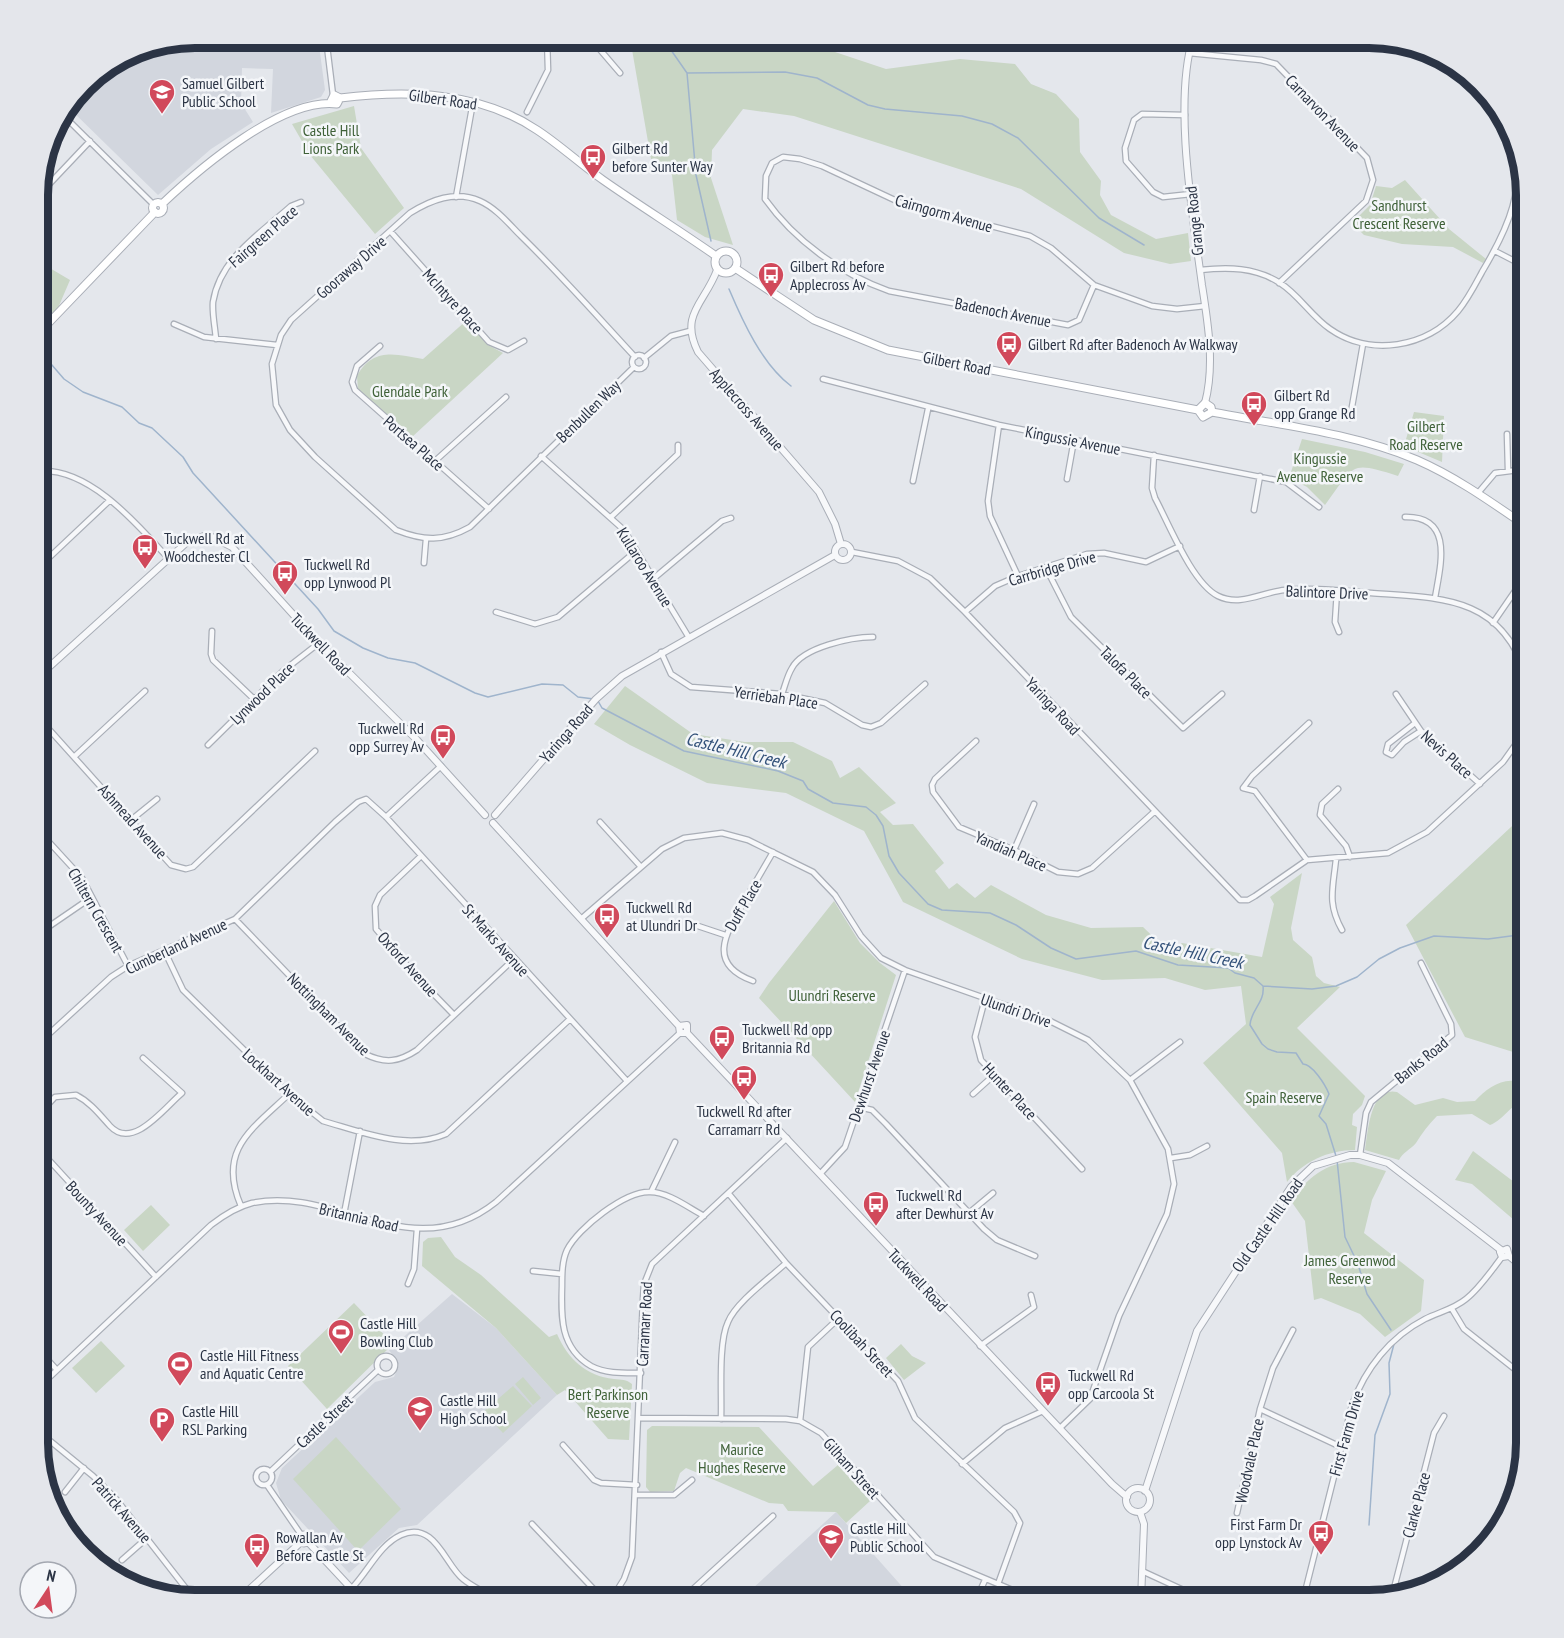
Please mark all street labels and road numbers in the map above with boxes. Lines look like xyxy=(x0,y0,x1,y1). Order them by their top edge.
street label: Carnarvon Avenue xyxy=(1281,70,1365,156)
street label: Gilbert Road xyxy=(408,84,478,114)
street label: Grange Road xyxy=(1180,185,1208,257)
street label: Cairngorm Avenue xyxy=(893,190,995,236)
street label: Fairgreen Place xyxy=(224,201,302,271)
street label: Gooraway Drive xyxy=(312,231,390,303)
street label: McIntyre Place xyxy=(419,264,487,338)
street label: Badenoch Avenue xyxy=(953,293,1053,331)
street label: Gilbert Road xyxy=(921,347,993,379)
street label: Applecross Avenue xyxy=(706,364,788,454)
street label: Benbullen Way xyxy=(552,375,624,447)
street label: Portsea Place xyxy=(380,411,448,475)
street label: Kingussie Avenue xyxy=(1024,421,1122,459)
street label: Kullaroo Avenue xyxy=(613,524,677,610)
street label: Carrbridge Drive xyxy=(1006,546,1098,590)
street label: Balintore Drive xyxy=(1285,581,1369,603)
street label: Tuckwell Road xyxy=(286,609,356,679)
street label: Talofa Place xyxy=(1096,642,1156,702)
street label: Lynwood Place xyxy=(226,658,298,728)
street label: Yaringa Road xyxy=(1021,673,1085,739)
street label: Yerriebah Place xyxy=(733,681,819,713)
street label: Yaringa Road xyxy=(535,699,597,767)
street label: Nevis Place xyxy=(1417,726,1477,782)
street label: Ashmead Avenue xyxy=(94,779,172,863)
street label: Yandiah Place xyxy=(972,826,1050,876)
street label: Chiltern Crescent xyxy=(64,864,129,956)
street label: Duff Place xyxy=(720,876,766,934)
street label: St Marks Avenue xyxy=(458,900,534,980)
street label: Cumberland Avenue xyxy=(122,914,230,978)
street label: Oxford Avenue xyxy=(374,927,442,1001)
street label: Nottingham Avenue xyxy=(283,968,375,1060)
street label: Ulundri Drive xyxy=(978,989,1054,1031)
street label: Dewhurst Avenue xyxy=(844,1027,894,1125)
street label: Banks Road xyxy=(1390,1032,1452,1088)
street label: Lockhart Avenue xyxy=(239,1044,319,1120)
street label: Hunter Place xyxy=(979,1058,1041,1124)
street label: Old Castle Hill Road xyxy=(1227,1174,1307,1276)
street label: Bounty Avenue xyxy=(62,1176,132,1250)
street label: Britannia Road xyxy=(317,1198,401,1236)
street label: Tuckwell Road xyxy=(884,1244,952,1316)
street label: Carramarr Road xyxy=(632,1281,656,1367)
street label: Coolibah Street xyxy=(826,1305,899,1381)
street label: First Farm Drive xyxy=(1324,1388,1368,1478)
street label: Castle Street xyxy=(292,1389,357,1452)
street label: Woodvale Place xyxy=(1230,1417,1268,1505)
street label: Gilham Street xyxy=(819,1433,885,1503)
street label: Clarke Place xyxy=(1398,1470,1434,1540)
street label: Patrick Avenue xyxy=(88,1473,156,1547)

